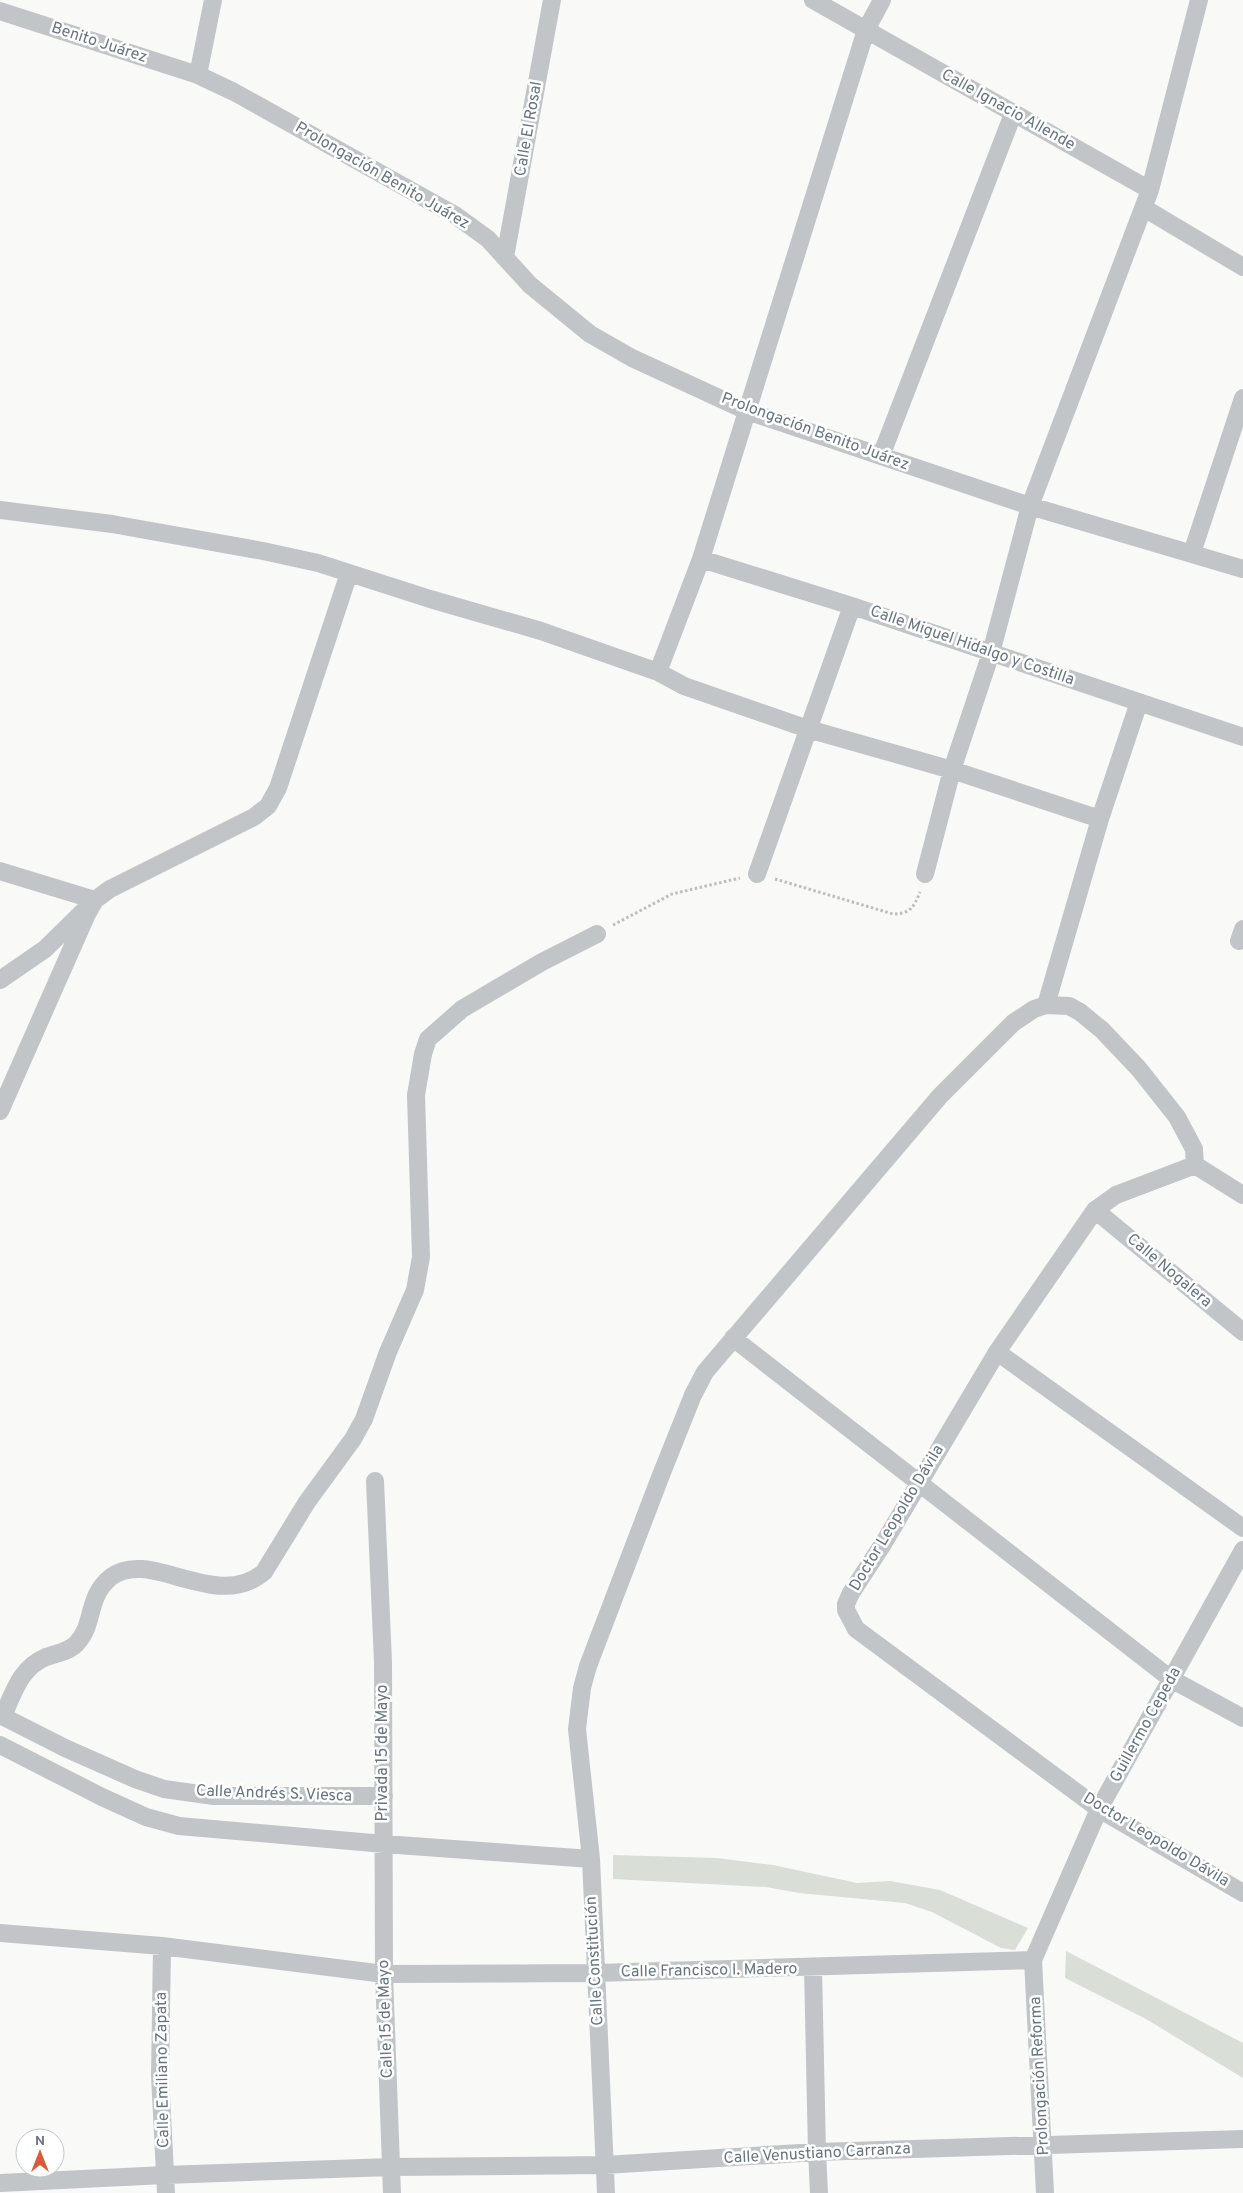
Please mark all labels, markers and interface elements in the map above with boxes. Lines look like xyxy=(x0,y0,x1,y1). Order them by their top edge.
street label: Benito Juárez xyxy=(49,18,149,68)
street label: Calle Ignacio Allende xyxy=(938,65,1078,155)
street label: Calle El Rosal xyxy=(511,80,547,178)
street label: Prolongación Benito Juárez xyxy=(291,118,473,234)
street label: Prolongación Benito Juárez xyxy=(718,389,912,475)
street label: Calle Miguel Hidalgo y Costilla xyxy=(867,602,1077,690)
street label: Calle Nogalera xyxy=(1122,1230,1216,1312)
street label: Doctor Leopoldo Dávila xyxy=(845,1441,949,1595)
street label: Guillermo Cepeda xyxy=(1106,1664,1186,1786)
street label: Privada 15 de Mayo xyxy=(373,1684,393,1822)
street label: Calle Andrés S. Viesca xyxy=(196,1781,352,1807)
street label: Doctor Leopoldo Dávila xyxy=(1079,1788,1233,1892)
street label: Calle Constitución xyxy=(582,1896,608,2026)
street label: Calle 15 de Mayo xyxy=(374,1959,398,2079)
street label: Calle Francisco I. Madero xyxy=(621,1959,798,1983)
street label: Calle Emiliano Zapata xyxy=(152,1992,174,2148)
street label: Prolongación Reforma xyxy=(1026,1996,1054,2156)
north arrow xyxy=(15,2128,65,2178)
text: N xyxy=(35,2133,45,2150)
street label: Calle Venustiano Carranza xyxy=(723,2139,911,2169)

